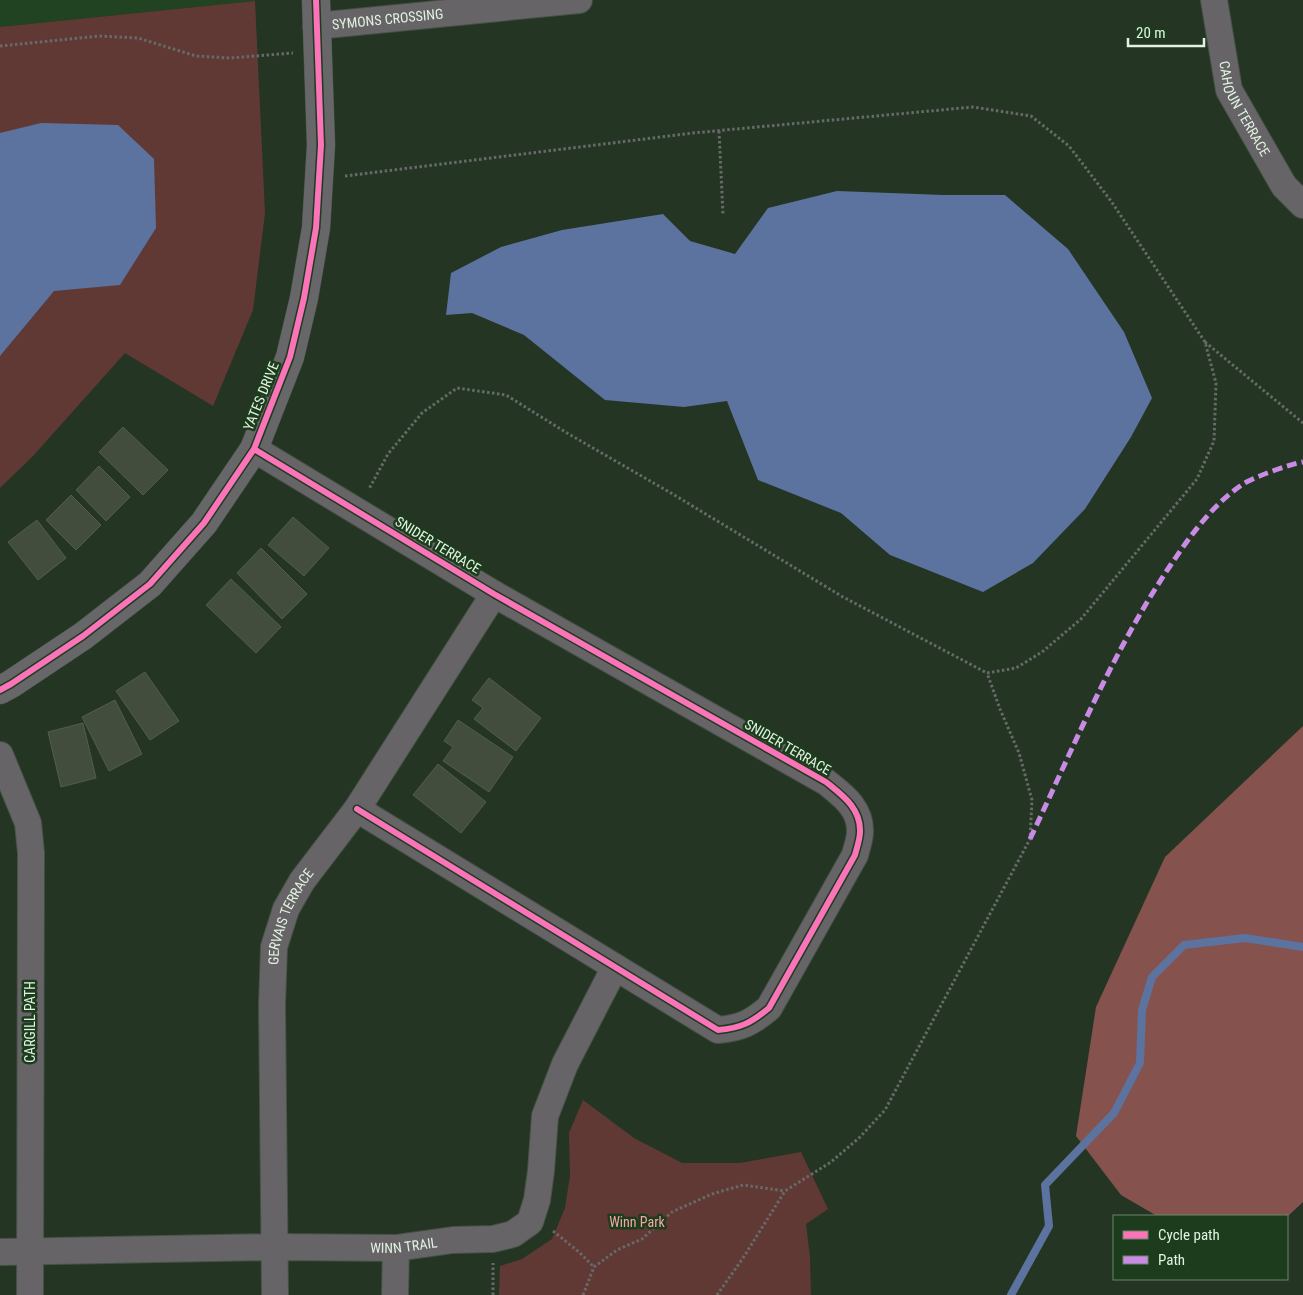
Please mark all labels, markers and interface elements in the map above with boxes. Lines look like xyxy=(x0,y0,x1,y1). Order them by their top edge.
street label: SYMONS CROSSING xyxy=(331,5,444,32)
scale bar xyxy=(1128,15,1204,47)
text: 20 m xyxy=(1136,24,1166,42)
street label: CAHOUN TERRACE xyxy=(1216,60,1273,159)
street label: YATES DRIVE xyxy=(240,359,282,433)
street label: SNIDER TERRACE xyxy=(392,513,484,577)
street label: SNIDER TERRACE xyxy=(742,716,834,778)
street label: GERVAIS TERRACE xyxy=(265,865,317,965)
street label: CARGILL PATH xyxy=(22,981,38,1063)
park label: Winn Park xyxy=(609,1214,665,1230)
legend xyxy=(1113,1215,1288,1280)
text: Cycle path xyxy=(1158,1226,1220,1244)
street label: WINN TRAIL xyxy=(370,1234,439,1256)
text: Path xyxy=(1158,1251,1185,1269)

